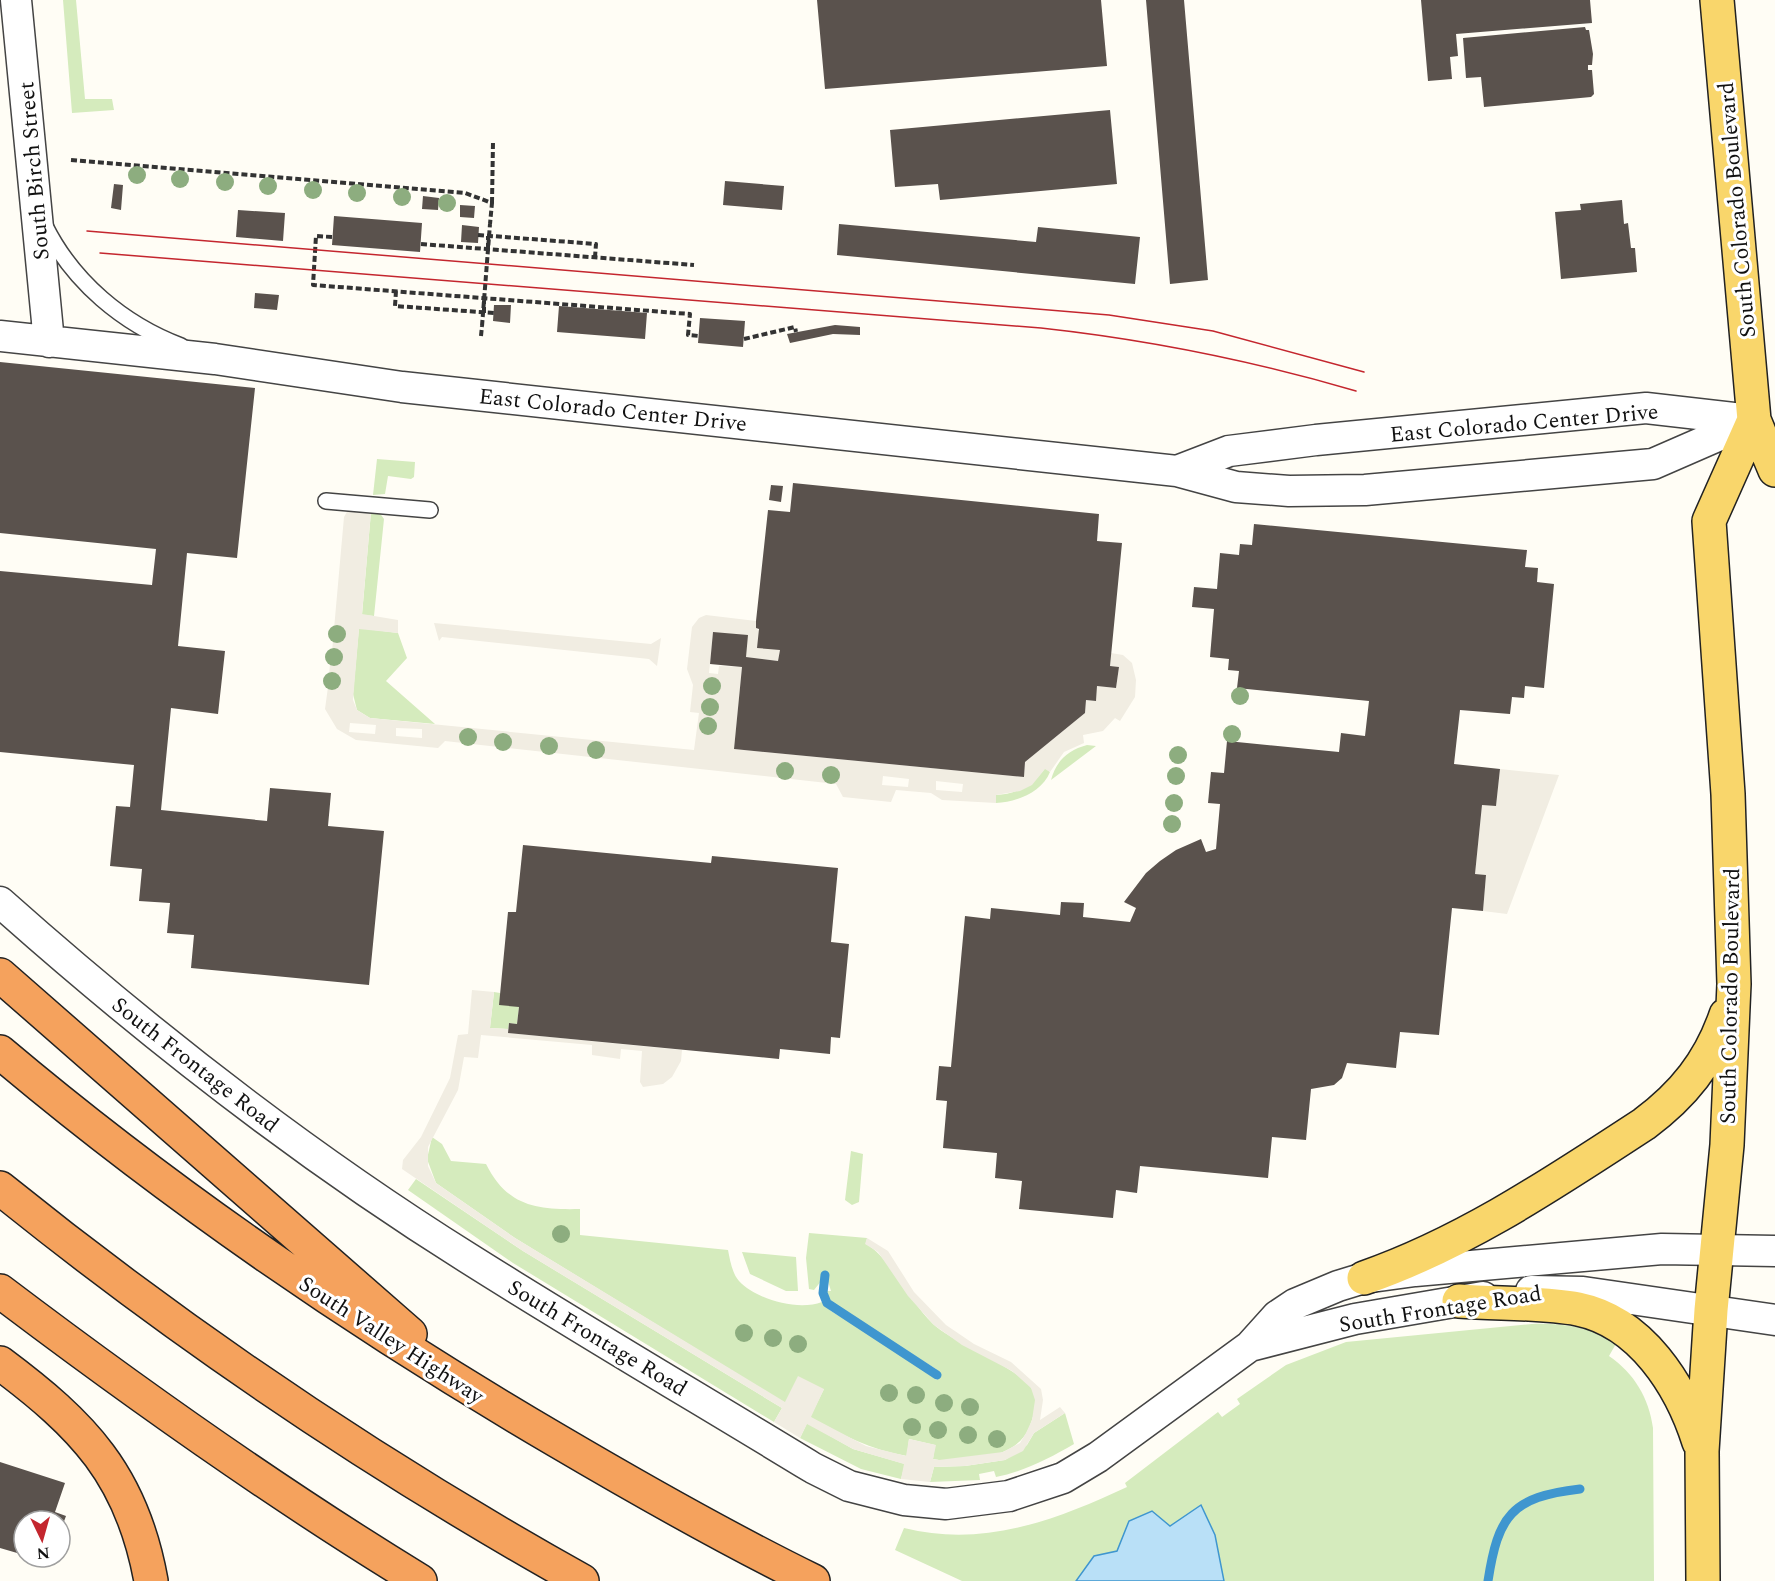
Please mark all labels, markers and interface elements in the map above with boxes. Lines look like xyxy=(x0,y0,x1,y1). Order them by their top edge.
street label: South Birch Street xyxy=(10,80,59,262)
street label: South Colorado Boulevard xyxy=(1710,81,1765,339)
street label: East Colorado Center Drive xyxy=(477,380,748,441)
street label: East Colorado Center Drive xyxy=(1389,395,1660,452)
street label: South Colorado Boulevard xyxy=(1712,868,1749,1125)
street label: South Frontage Road xyxy=(104,989,286,1141)
street label: South Valley Highway xyxy=(292,1268,491,1413)
street label: South Frontage Road xyxy=(501,1271,693,1405)
street label: South Frontage Road xyxy=(1337,1277,1544,1342)
north arrow xyxy=(12,1509,72,1569)
text: N xyxy=(36,1540,51,1565)

